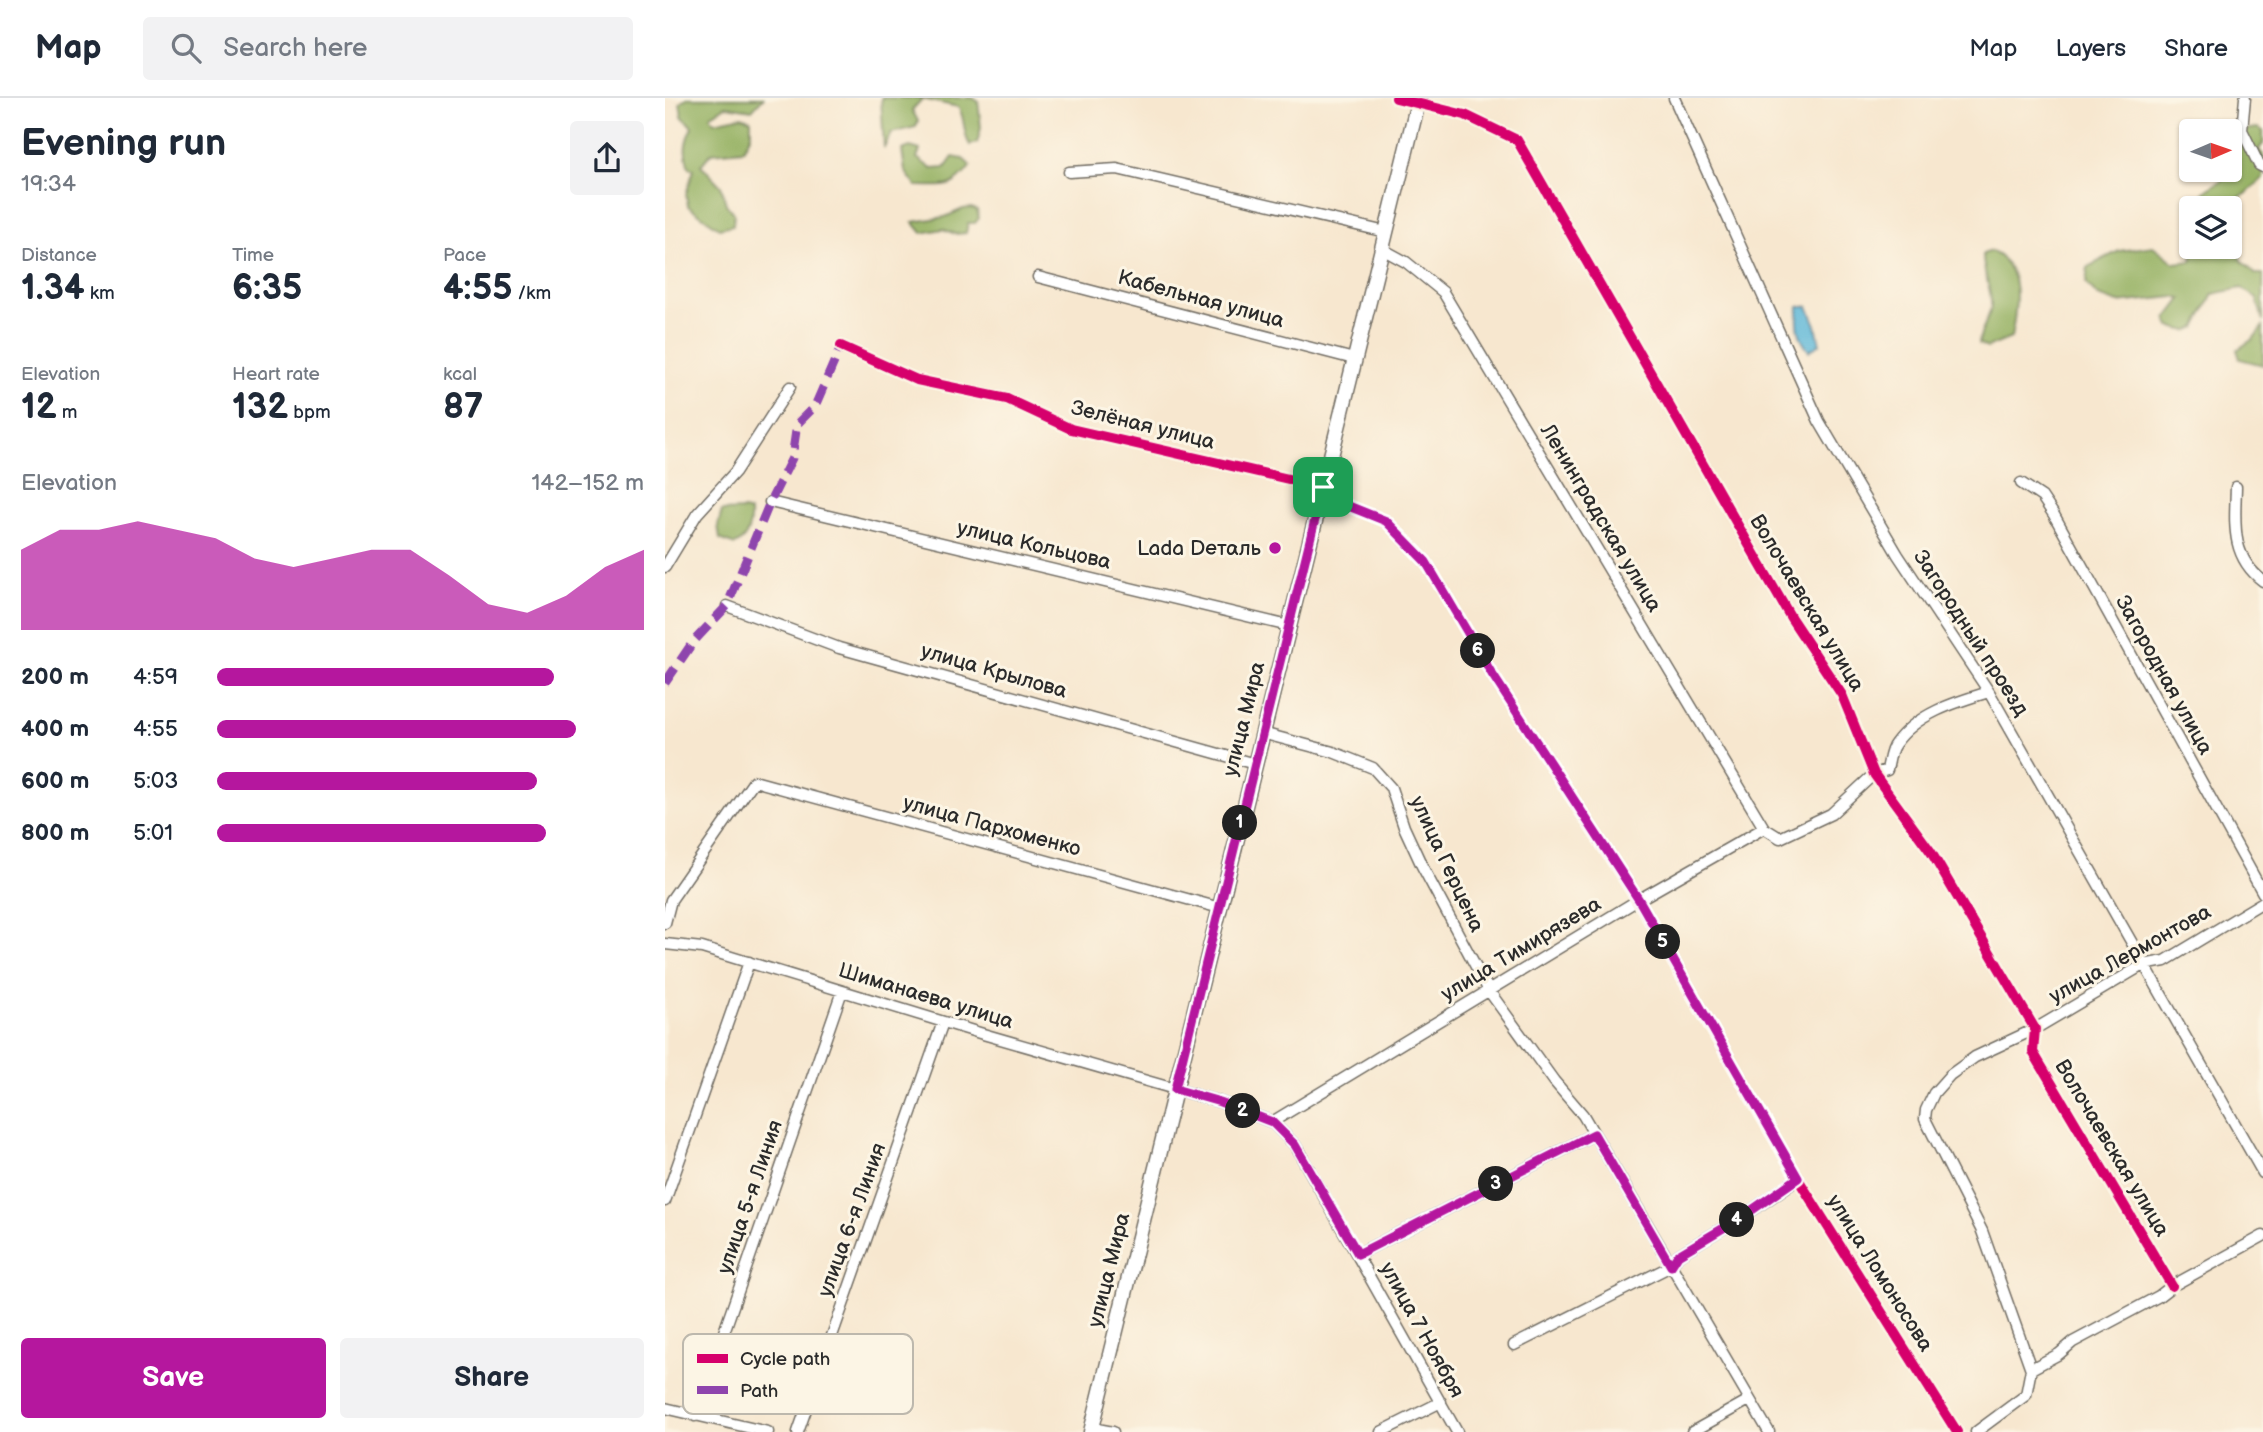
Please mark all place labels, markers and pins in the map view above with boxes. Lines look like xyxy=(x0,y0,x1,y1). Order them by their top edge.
pin xyxy=(1293,457,1353,517)
place label: Lada Dеталь xyxy=(1137,536,1262,561)
marker: Lada Dеталь xyxy=(1267,540,1283,556)
pin: 6 xyxy=(1461,634,1495,668)
pin: 1 xyxy=(1223,806,1257,840)
pin: 5 xyxy=(1646,924,1681,960)
pin: 2 xyxy=(1225,1094,1261,1128)
pin: 3 xyxy=(1479,1166,1513,1202)
pin: 4 xyxy=(1719,1202,1755,1238)

